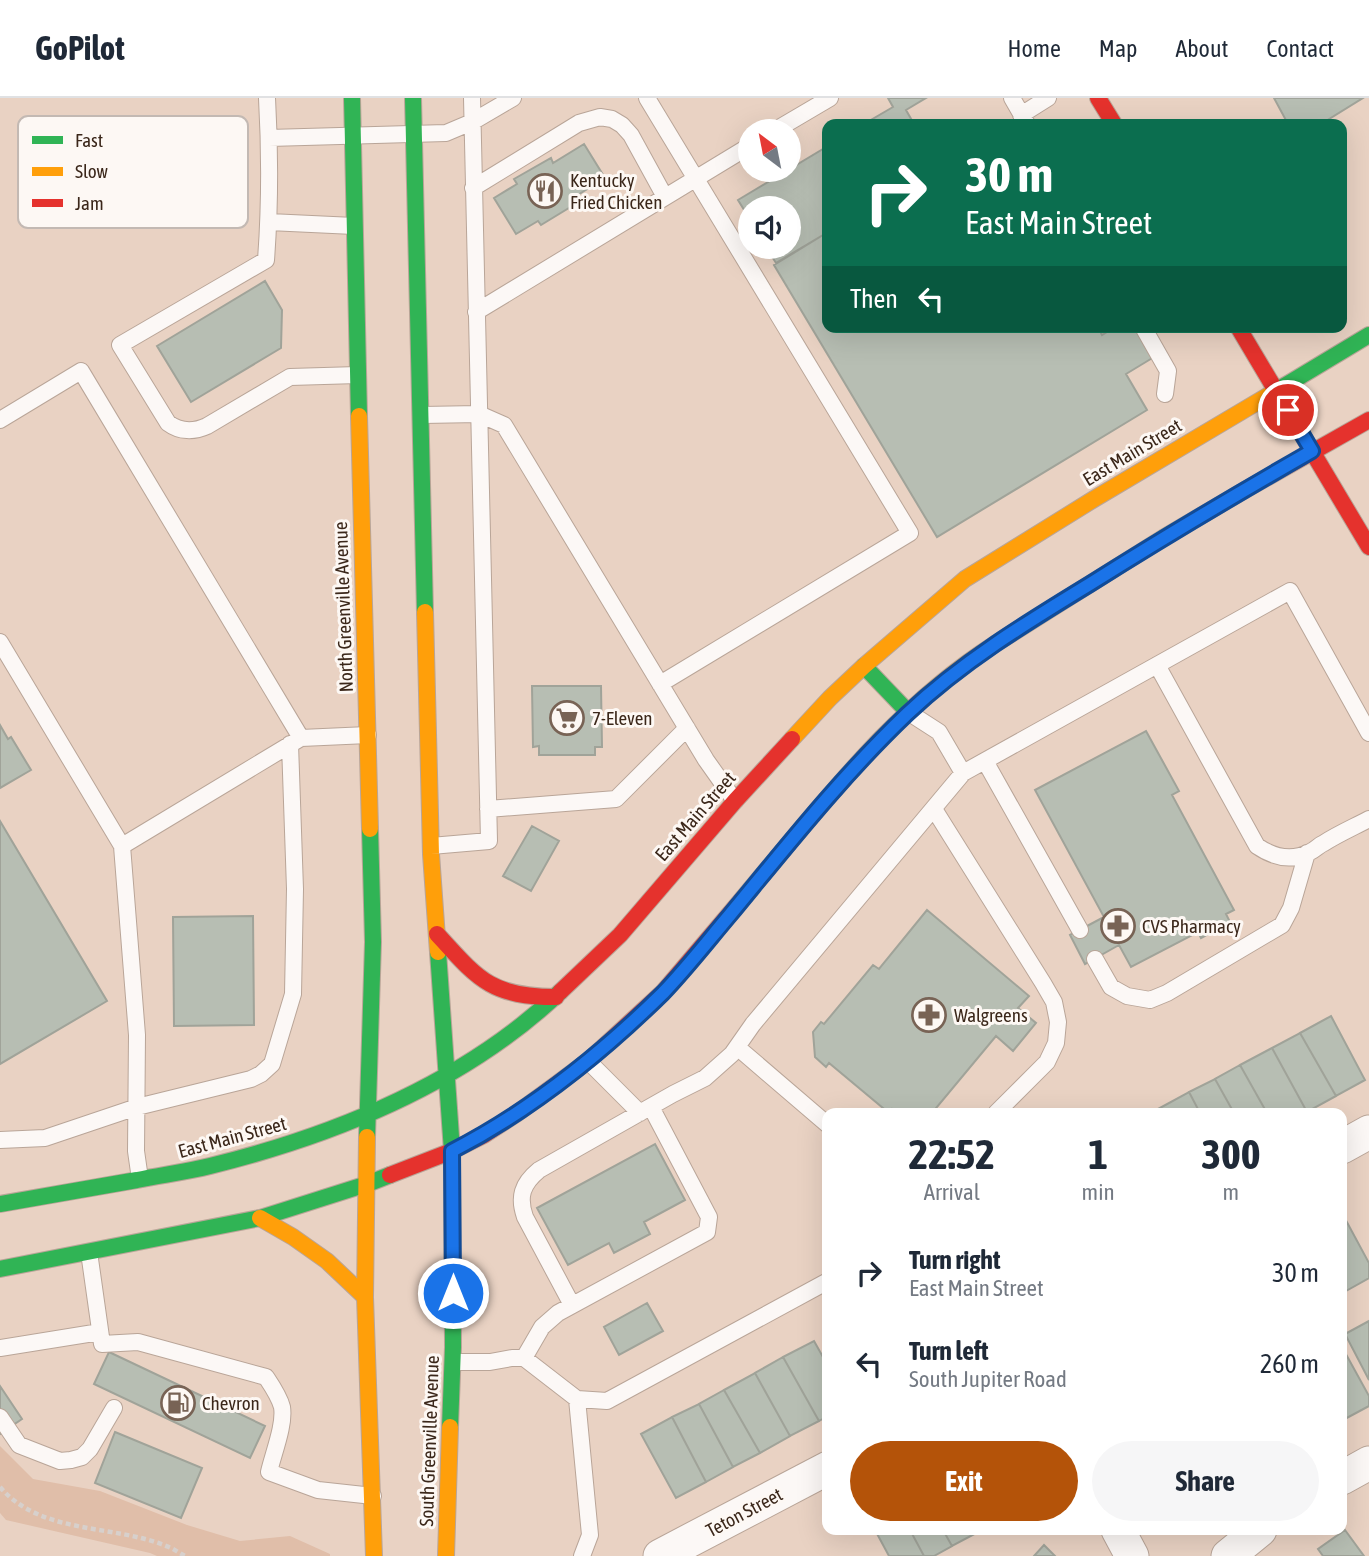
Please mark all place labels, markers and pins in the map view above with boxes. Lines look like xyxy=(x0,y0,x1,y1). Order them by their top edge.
place label: Kentucky Fried Chicken xyxy=(570,169,662,213)
restaurant icon: Kentucky Fried Chicken xyxy=(526,172,564,210)
pin xyxy=(1258,380,1318,440)
supermarket icon: 7-Eleven xyxy=(548,699,586,737)
place label: 7-Eleven xyxy=(592,707,653,729)
pharmacy icon: CVS Pharmacy xyxy=(1099,907,1137,945)
place label: CVS Pharmacy xyxy=(1142,915,1241,937)
pharmacy icon: Walgreens xyxy=(910,996,948,1034)
place label: Walgreens xyxy=(954,1004,1028,1026)
fuel station icon: Chevron xyxy=(159,1384,197,1422)
place label: Chevron xyxy=(202,1392,260,1414)

